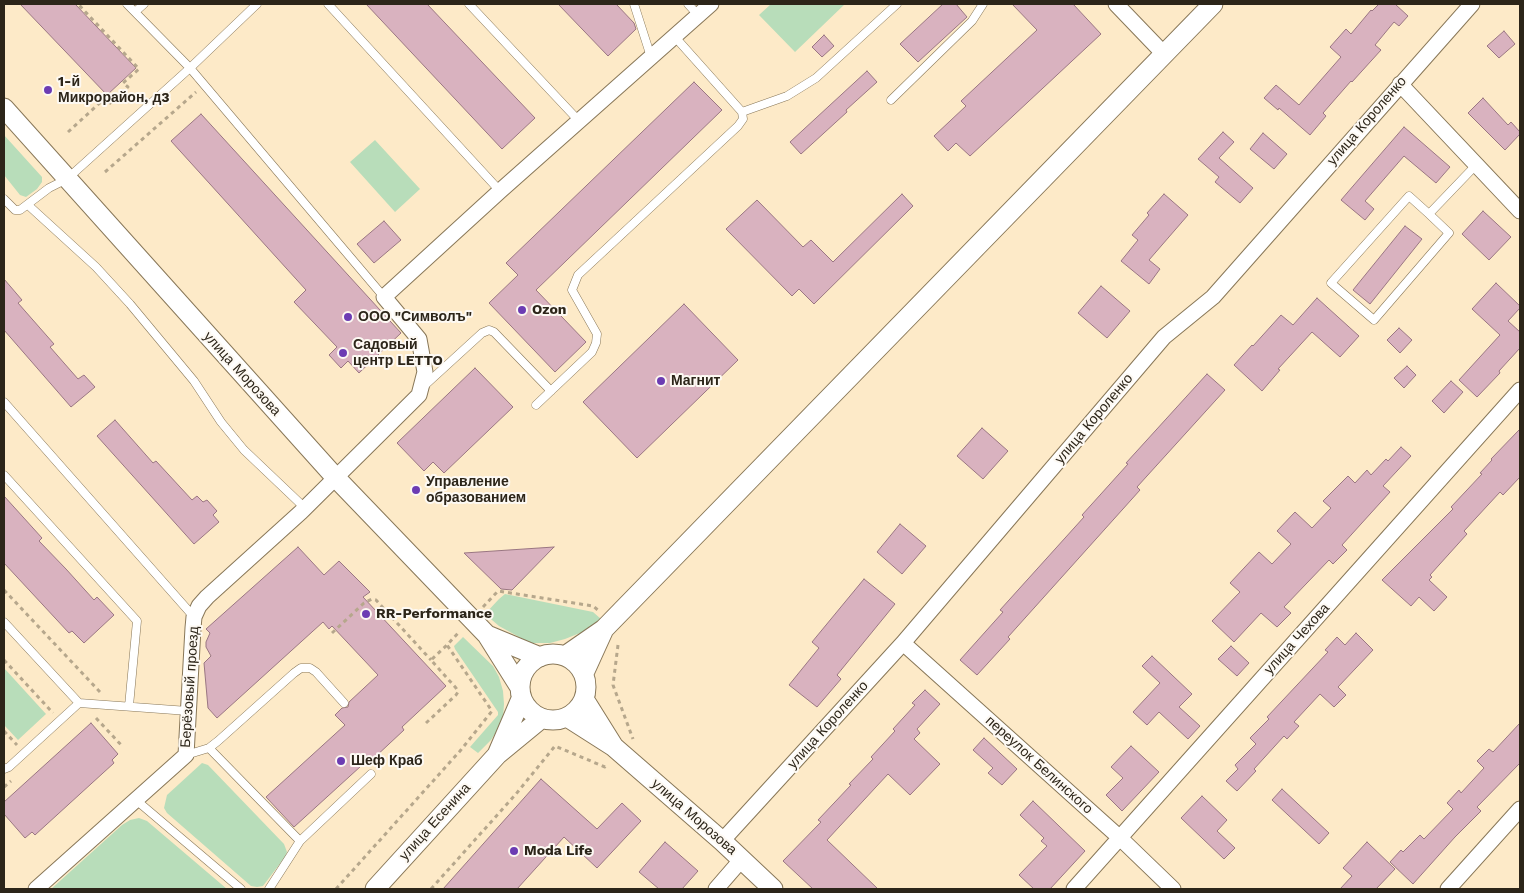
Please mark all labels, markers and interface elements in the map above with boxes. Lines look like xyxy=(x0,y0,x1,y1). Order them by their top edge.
street label: улица Короленко xyxy=(1324,73,1410,169)
place label: 1-й Микрорайон, д3 xyxy=(58,74,170,106)
marker: 1-й Микрорайон, д3 xyxy=(42,84,54,96)
place label: Ozon xyxy=(532,302,567,318)
marker: Ozon xyxy=(516,304,528,316)
place label: ООО "Символъ" xyxy=(358,309,472,325)
marker: ООО "Символъ" xyxy=(342,311,354,323)
street label: улица Морозова xyxy=(200,328,284,420)
place label: Садовый центр LETTO xyxy=(353,337,443,370)
marker: Садовый центр LETTO xyxy=(337,347,349,359)
street label: улица Короленко xyxy=(1051,371,1137,467)
place label: Магнит xyxy=(671,373,720,389)
marker: Магнит xyxy=(655,375,667,387)
place label: Управление образованием xyxy=(426,474,526,507)
marker: Управление образованием xyxy=(410,484,422,496)
street label: улица Чехова xyxy=(1261,600,1333,678)
place label: RR-Performance xyxy=(376,606,492,622)
marker: RR-Performance xyxy=(360,608,372,620)
street label: Берёзовый проезд xyxy=(177,626,203,748)
street label: улица Короленко xyxy=(784,678,872,772)
street label: переулок Белинского xyxy=(982,712,1096,818)
place label: Шеф Краб xyxy=(351,753,423,769)
marker: Шеф Краб xyxy=(335,755,347,767)
street label: улица Морозова xyxy=(648,775,740,859)
street label: улица Есенина xyxy=(396,780,474,864)
place label: Moda Life xyxy=(524,843,592,859)
marker: Moda Life xyxy=(508,845,520,857)

